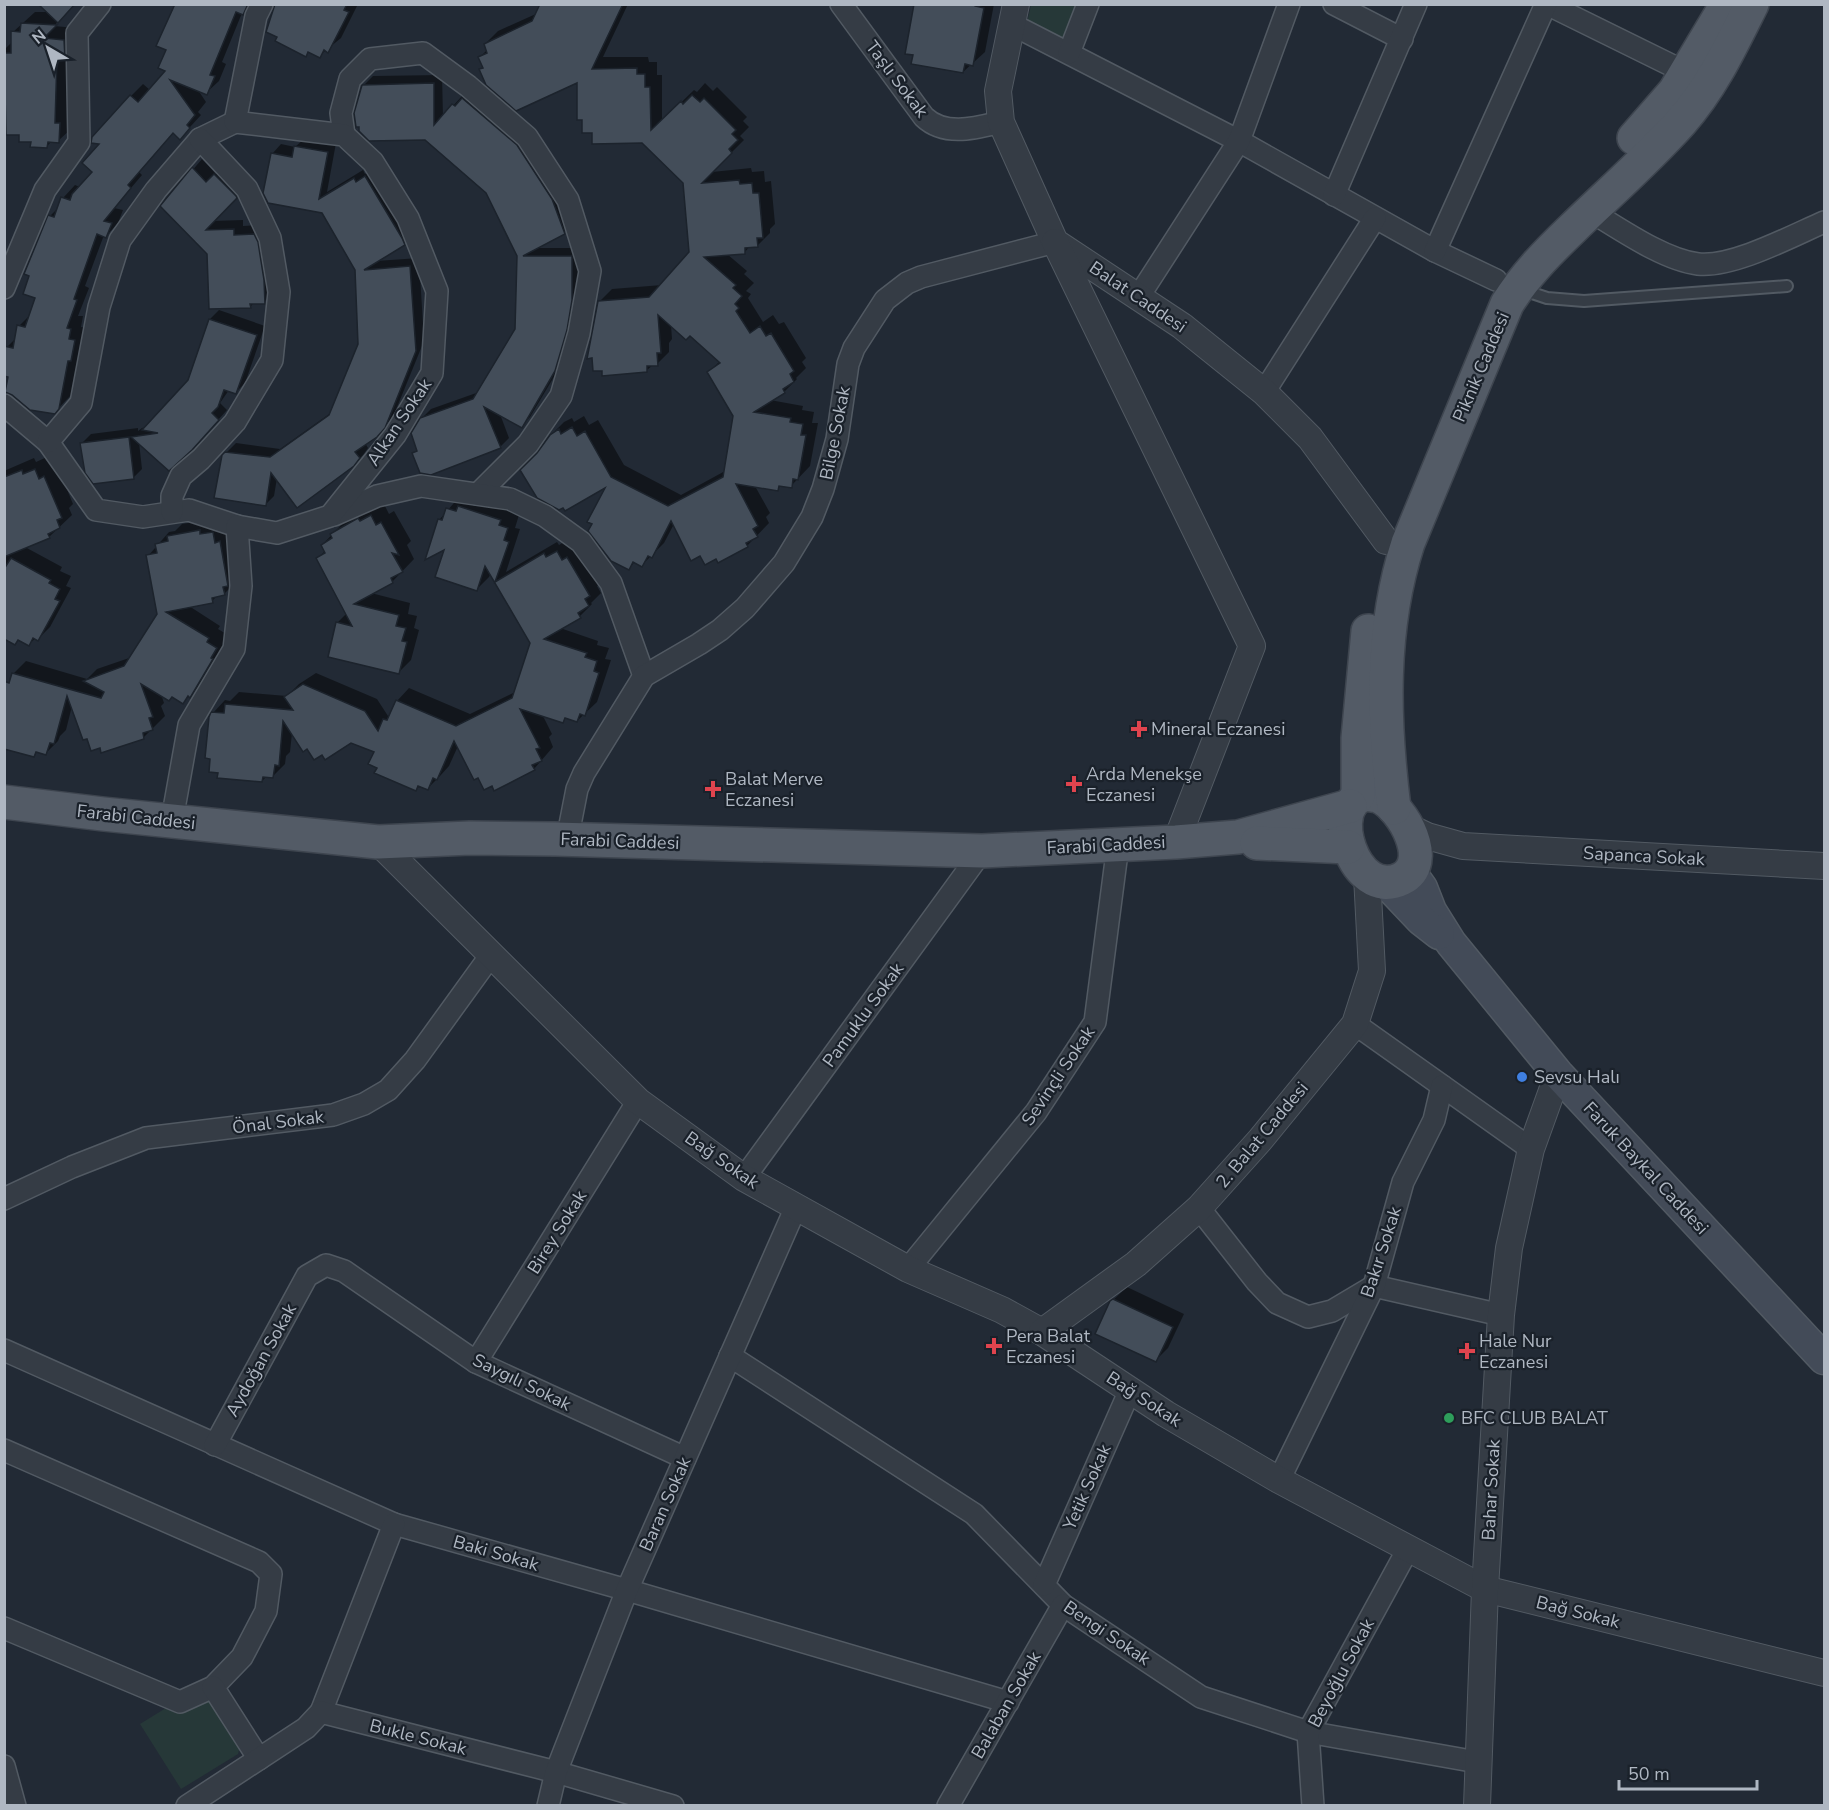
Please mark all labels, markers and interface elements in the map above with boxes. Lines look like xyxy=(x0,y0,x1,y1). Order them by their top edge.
north arrow xyxy=(18,18,78,78)
text: N xyxy=(28,25,51,49)
street label: Taşlı Sokak xyxy=(860,36,934,123)
street label: Balat Caddesi xyxy=(1085,256,1191,338)
street label: Piknik Caddesi xyxy=(1447,308,1515,426)
street label: Alkan Sokak xyxy=(361,373,438,470)
street label: Bilge Sokak xyxy=(814,383,856,482)
place label: Mineral Eczanesi xyxy=(1151,717,1285,741)
marker: Mineral Eczanesi xyxy=(1132,722,1146,736)
place label: Arda Menekşe Eczanesi xyxy=(1086,762,1202,807)
place label: Balat Merve Eczanesi xyxy=(725,767,823,812)
marker: Arda Menekşe Eczanesi xyxy=(1067,777,1081,791)
marker: Balat Merve Eczanesi xyxy=(706,782,720,796)
street label: Farabi Caddesi xyxy=(76,799,196,835)
street label: Farabi Caddesi xyxy=(560,827,680,855)
street label: Farabi Caddesi xyxy=(1046,830,1166,860)
street label: Sapanca Sokak xyxy=(1583,841,1706,871)
street label: Pamuklu Sokak xyxy=(817,957,910,1072)
street label: Sevinçli Sokak xyxy=(1016,1021,1101,1130)
place label: Sevsu Halı xyxy=(1534,1065,1620,1089)
marker: Sevsu Halı xyxy=(1515,1070,1529,1084)
street label: 2. Balat Caddesi xyxy=(1210,1077,1314,1193)
street label: Faruk Baykal Caddesi xyxy=(1578,1096,1714,1240)
street label: Önal Sokak xyxy=(231,1104,326,1140)
street label: Bağ Sokak xyxy=(680,1126,765,1195)
street label: Birey Sokak xyxy=(522,1185,593,1278)
street label: Bakır Sokak xyxy=(1355,1202,1407,1301)
street label: Aydoğan Sokak xyxy=(220,1298,302,1421)
place label: Pera Balat Eczanesi xyxy=(1006,1324,1091,1369)
place label: Hale Nur Eczanesi xyxy=(1479,1329,1552,1374)
marker: Pera Balat Eczanesi xyxy=(987,1339,1001,1353)
marker: Hale Nur Eczanesi xyxy=(1460,1344,1474,1358)
street label: Saygılı Sokak xyxy=(469,1348,576,1417)
street label: Bağ Sokak xyxy=(1102,1366,1187,1433)
place label: BFC CLUB BALAT xyxy=(1461,1406,1608,1430)
marker: BFC CLUB BALAT xyxy=(1442,1411,1456,1425)
street label: Bahar Sokak xyxy=(1476,1438,1506,1541)
street label: Yetik Sokak xyxy=(1057,1439,1117,1535)
street label: Baran Sokak xyxy=(634,1452,697,1555)
street label: Baki Sokak xyxy=(450,1529,543,1577)
street label: Bağ Sokak xyxy=(1534,1590,1623,1634)
street label: Bengi Sokak xyxy=(1059,1595,1156,1671)
street label: Beyoğlu Sokak xyxy=(1302,1614,1380,1732)
street label: Balaban Sokak xyxy=(966,1646,1047,1763)
street label: Bukle Sokak xyxy=(367,1713,470,1761)
scale bar xyxy=(1619,1753,1757,1791)
text: 50 m xyxy=(1628,1762,1670,1786)

